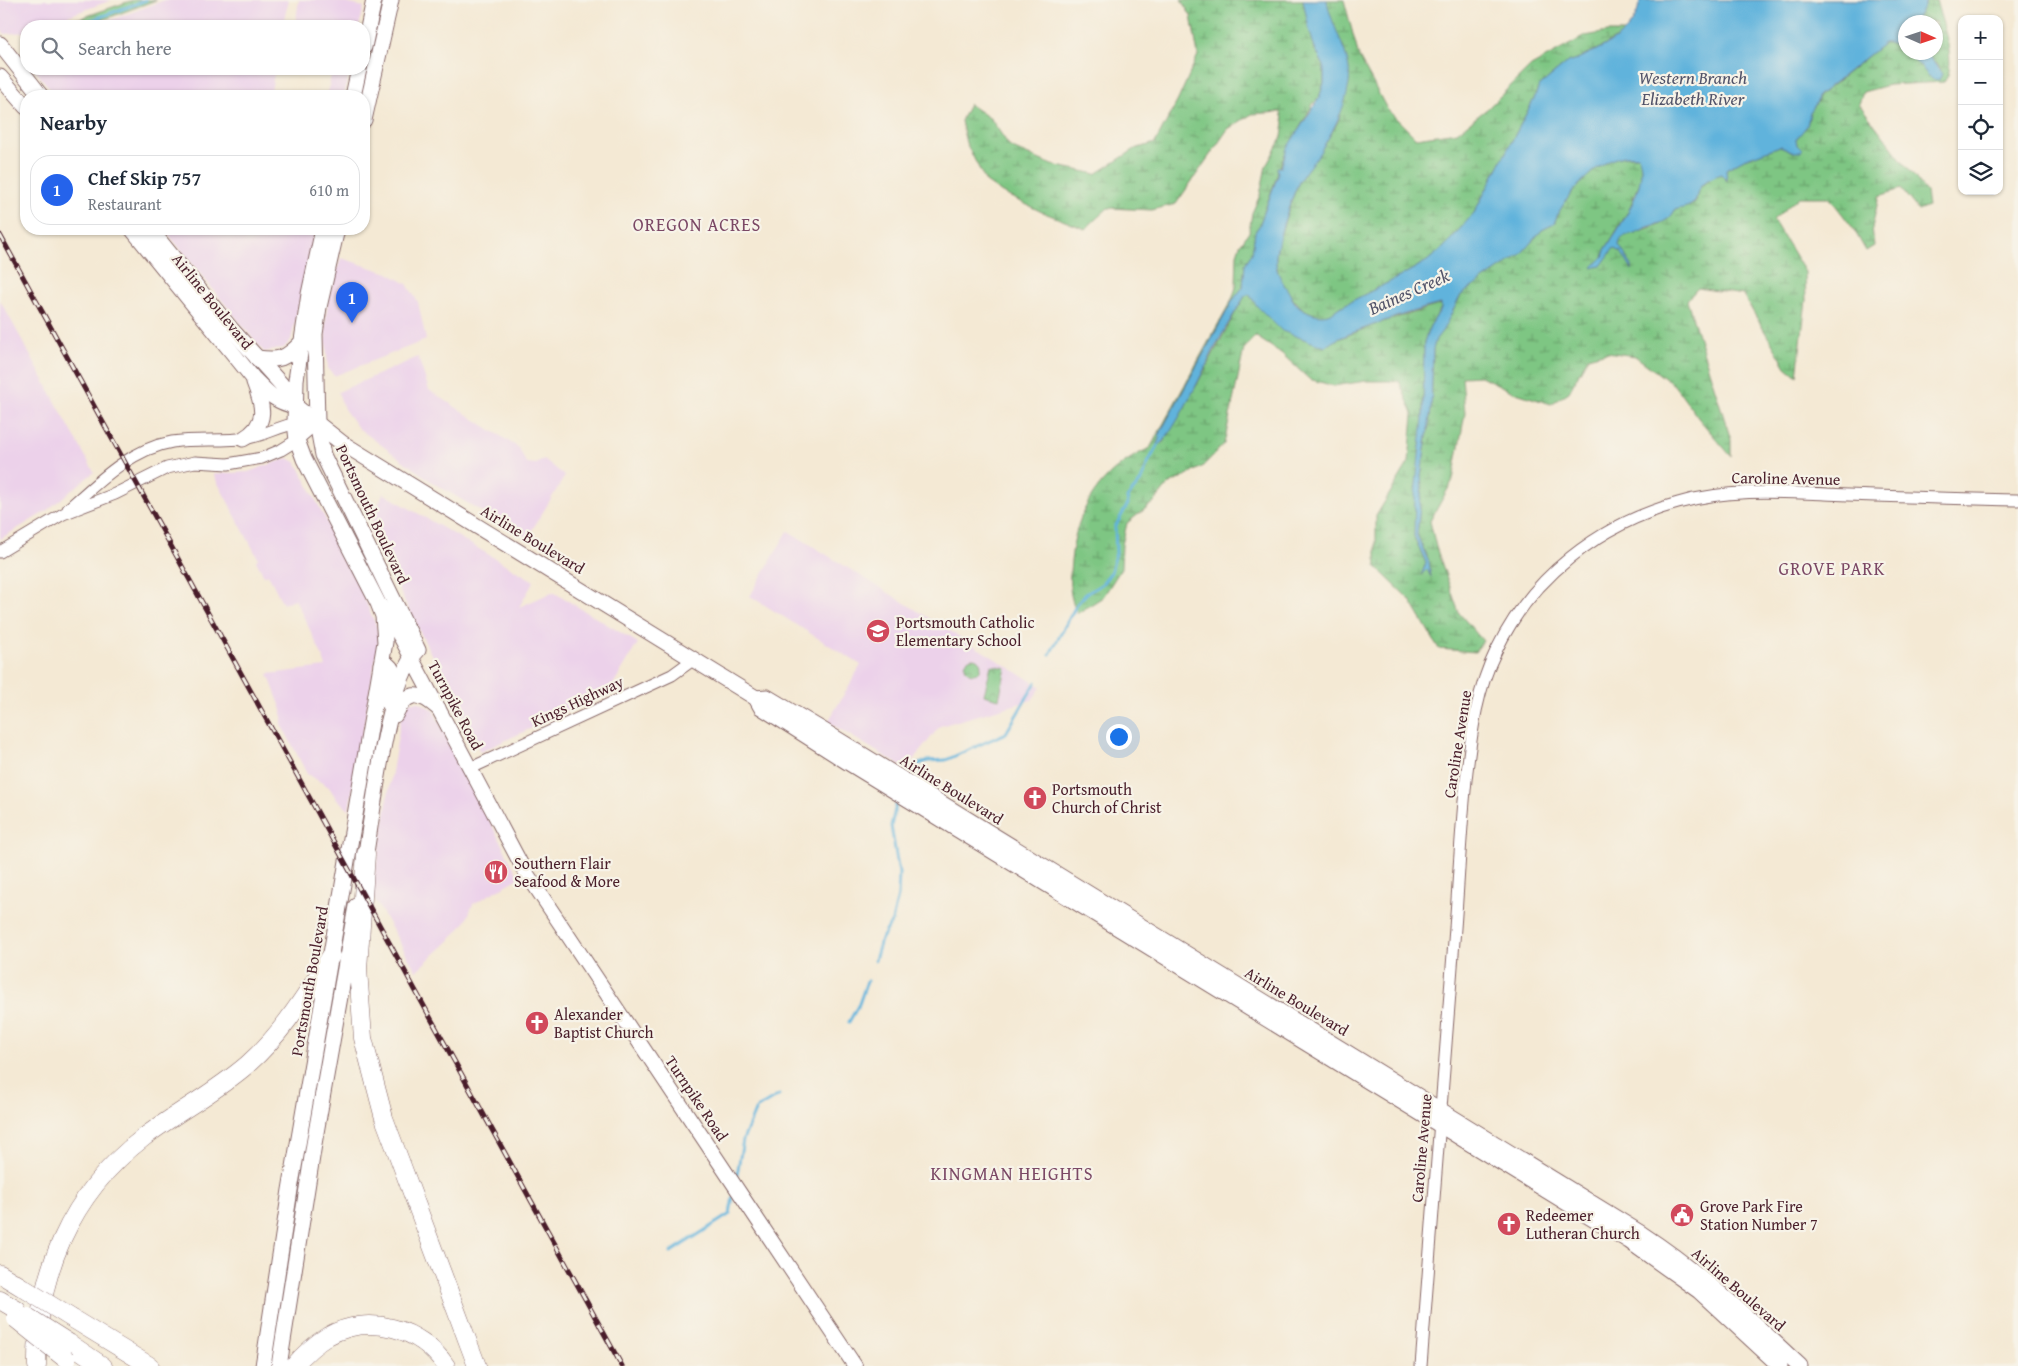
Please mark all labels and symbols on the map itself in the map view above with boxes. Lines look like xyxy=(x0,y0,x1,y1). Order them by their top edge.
north arrow xyxy=(1898,15,1943,60)
water label: Western Branch Elizabeth River xyxy=(1639,64,1747,112)
district label: OREGON ACRES xyxy=(633,211,761,238)
street label: Airline Boulevard xyxy=(167,248,260,355)
water label: Baines Creek xyxy=(1363,261,1454,322)
pin: 1 xyxy=(336,282,368,323)
street label: Portsmouth Boulevard xyxy=(330,440,416,588)
street label: Caroline Avenue xyxy=(1731,465,1841,491)
street label: Airline Boulevard xyxy=(476,498,590,580)
district label: GROVE PARK xyxy=(1779,555,1885,582)
place label: Portsmouth Catholic Elementary School xyxy=(896,610,1035,652)
school or university icon: Portsmouth Catholic Elementary School xyxy=(865,618,891,644)
street label: Turnpike Road xyxy=(422,656,490,755)
street label: Kings Highway xyxy=(527,669,627,733)
street label: Caroline Avenue xyxy=(1437,688,1477,800)
your location xyxy=(1106,724,1132,750)
street label: Airline Boulevard xyxy=(896,748,1009,831)
place label: Portsmouth Church of Christ xyxy=(1052,777,1162,819)
church icon: Portsmouth Church of Christ xyxy=(1022,785,1048,811)
place label: Southern Flair Seafood & More xyxy=(514,851,620,893)
restaurant icon: Southern Flair Seafood & More xyxy=(483,859,509,885)
street label: Portsmouth Boulevard xyxy=(284,904,334,1058)
street label: Airline Boulevard xyxy=(1240,960,1354,1042)
place label: Alexander Baptist Church xyxy=(554,1002,653,1044)
church icon: Alexander Baptist Church xyxy=(524,1010,550,1036)
street label: Turnpike Road xyxy=(659,1050,735,1146)
street label: Caroline Avenue xyxy=(1404,1093,1438,1203)
district label: KINGMAN HEIGHTS xyxy=(931,1160,1094,1187)
place label: Grove Park Fire Station Number 7 xyxy=(1700,1194,1818,1236)
public building icon: Grove Park Fire Station Number 7 xyxy=(1669,1202,1695,1228)
place label: Redeemer Lutheran Church xyxy=(1526,1203,1640,1245)
church icon: Redeemer Lutheran Church xyxy=(1496,1211,1522,1237)
street label: Airline Boulevard xyxy=(1687,1241,1792,1337)

